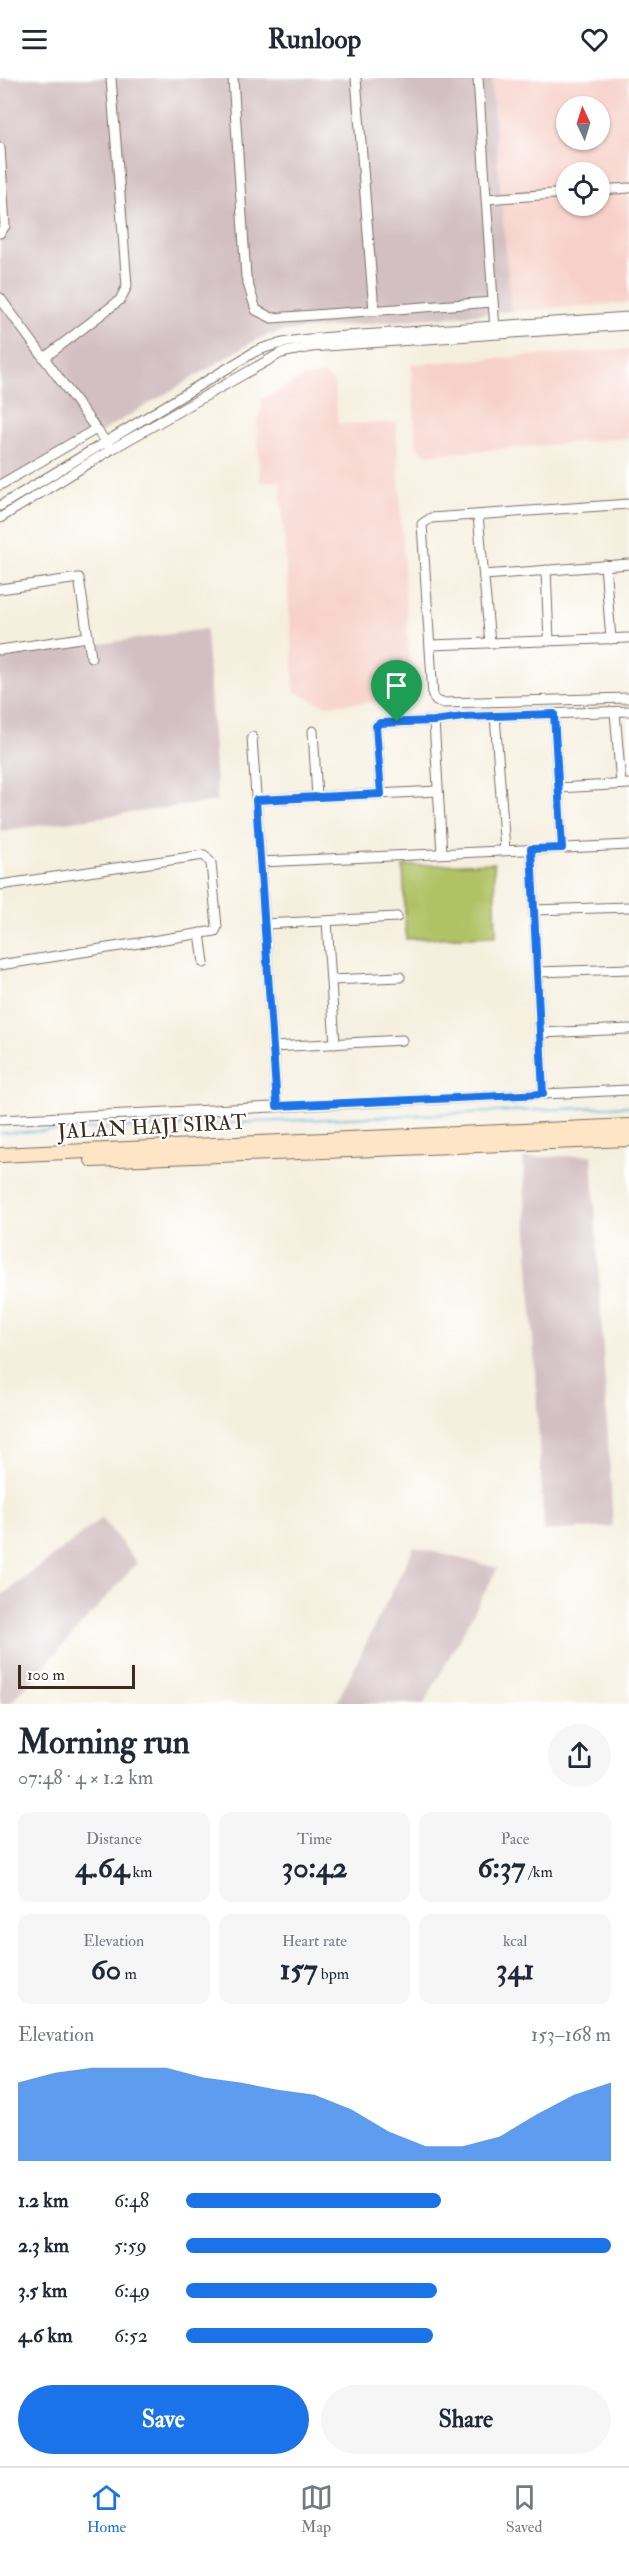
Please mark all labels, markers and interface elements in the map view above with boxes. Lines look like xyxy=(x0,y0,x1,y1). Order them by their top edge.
icon: menu xyxy=(18,23,51,56)
text: Runloop xyxy=(268,23,361,56)
icon: heart xyxy=(578,23,611,56)
north arrow xyxy=(556,96,610,150)
map controls xyxy=(556,96,610,216)
button: locate xyxy=(556,162,610,216)
pin xyxy=(371,660,422,722)
icon: arrive xyxy=(380,669,413,702)
street label: JALAN HAJI SIRAT xyxy=(56,1109,248,1145)
scale bar xyxy=(18,1662,135,1690)
text: 100 m xyxy=(27,1665,65,1685)
text: Morning run xyxy=(18,1722,190,1763)
button: share xyxy=(548,1724,611,1787)
text: 07:48 · 4 × 1.2 km xyxy=(18,1765,153,1790)
text: Distance xyxy=(86,1829,142,1849)
text: Time xyxy=(297,1829,332,1849)
text: Pace xyxy=(501,1829,530,1849)
text: 4.64 xyxy=(75,1849,129,1886)
text: 30:42 xyxy=(282,1849,347,1886)
text: 6:37 xyxy=(477,1849,525,1886)
text: km xyxy=(129,1862,152,1882)
text: /km xyxy=(525,1862,553,1882)
text: Elevation xyxy=(83,1931,144,1951)
text: Heart rate xyxy=(282,1931,347,1951)
text: kcal xyxy=(503,1931,527,1951)
text: 60 xyxy=(91,1951,121,1988)
text: 157 xyxy=(280,1951,317,1988)
text: 341 xyxy=(496,1951,534,1988)
text: m xyxy=(121,1964,137,1984)
text: bpm xyxy=(317,1964,349,1984)
text: Elevation xyxy=(18,2022,94,2047)
text: 153–168 m xyxy=(531,2022,611,2047)
text: 1.2 km xyxy=(18,2188,68,2213)
text: 6:48 xyxy=(114,2188,149,2213)
text: 2.3 km xyxy=(18,2233,69,2258)
text: 5:59 xyxy=(114,2233,147,2258)
text: 3.5 km xyxy=(18,2278,67,2303)
text: 6:49 xyxy=(114,2278,150,2303)
text: 4.6 km xyxy=(18,2323,72,2348)
text: 6:52 xyxy=(114,2323,148,2348)
button: Save xyxy=(18,2385,309,2454)
button: Share xyxy=(321,2385,611,2454)
tab: Home xyxy=(87,2481,126,2537)
tab: Map xyxy=(300,2481,333,2537)
tab: Saved xyxy=(506,2481,542,2537)

